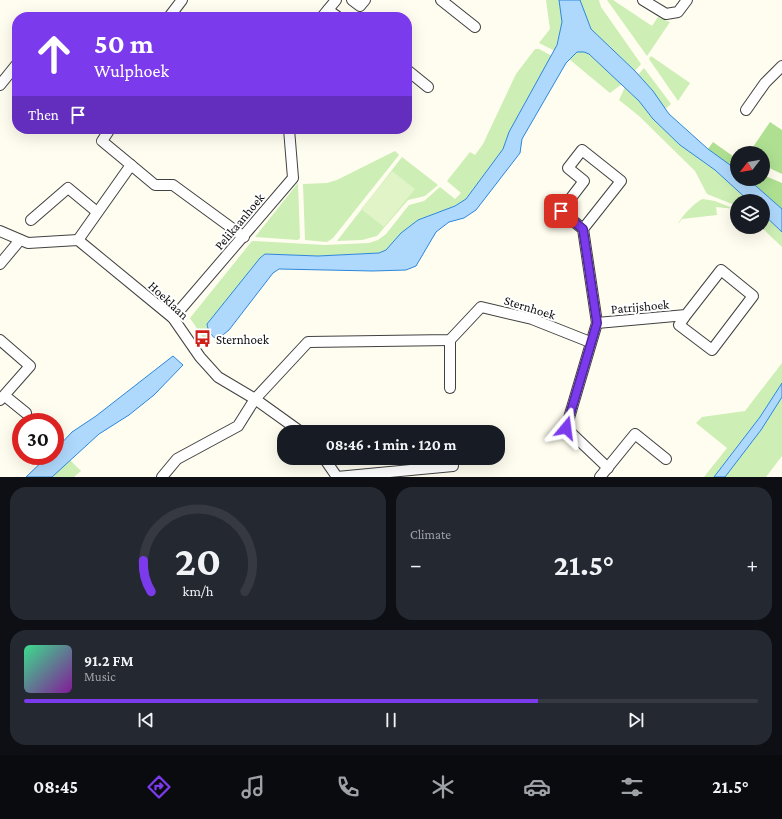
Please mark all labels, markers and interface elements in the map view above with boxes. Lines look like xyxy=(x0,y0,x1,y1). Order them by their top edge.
icon: ahead xyxy=(28,28,80,80)
text: 50 m xyxy=(94,28,154,59)
text: Wulphoek xyxy=(94,61,169,81)
icon: arrive xyxy=(67,104,89,126)
text: Then xyxy=(28,107,59,123)
north arrow xyxy=(730,146,770,186)
map controls xyxy=(730,146,770,234)
street label: Pelikaanhoek xyxy=(211,189,268,253)
pin xyxy=(544,194,578,228)
button: layers xyxy=(730,194,770,234)
icon: arrive xyxy=(550,200,572,222)
street label: Hoeklaan xyxy=(146,278,192,323)
street label: Sternhoek xyxy=(502,293,558,323)
street label: Patrijshoek xyxy=(610,296,671,318)
bus stop icon: Sternhoek xyxy=(193,329,213,349)
place label: Sternhoek xyxy=(216,332,270,347)
position arrow xyxy=(545,407,587,449)
speed limit sign: 30 xyxy=(12,413,64,465)
text: 08:46 · 1 min · 120 m xyxy=(326,437,456,453)
text: Climate xyxy=(410,527,451,542)
text: 20 xyxy=(175,537,221,583)
text: 21.5° xyxy=(554,548,614,581)
text: − xyxy=(410,552,422,577)
text: + xyxy=(746,552,758,577)
text: km/h xyxy=(183,582,214,598)
text: 91.2 FM xyxy=(84,653,133,669)
text: Music xyxy=(84,669,116,684)
icon: previous xyxy=(135,709,157,731)
icon: pause xyxy=(380,709,402,731)
icon: next xyxy=(625,709,647,731)
icon: directions xyxy=(145,773,173,801)
icon: music xyxy=(239,773,267,801)
icon: phone xyxy=(334,773,362,801)
icon: climate xyxy=(429,773,457,801)
icon: car xyxy=(523,773,551,801)
icon: filters xyxy=(618,773,646,801)
text: 08:45 xyxy=(33,777,78,797)
text: 21.5° xyxy=(712,777,749,797)

